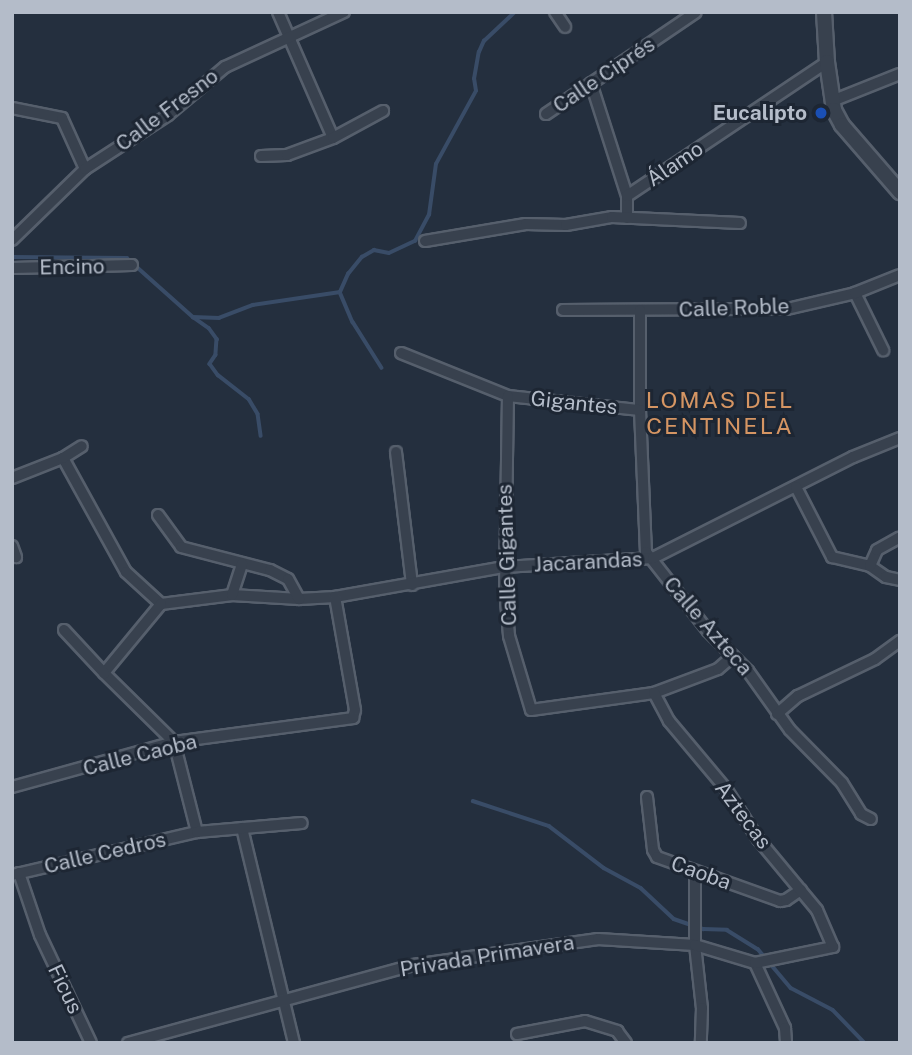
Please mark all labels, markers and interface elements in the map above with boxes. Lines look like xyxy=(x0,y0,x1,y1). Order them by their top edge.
street label: Calle Ciprés xyxy=(548,32,660,118)
street label: Calle Fresno xyxy=(111,63,223,157)
place label: Eucalipto xyxy=(713,100,807,126)
marker: Eucalipto xyxy=(813,105,829,121)
street label: Álamo xyxy=(642,136,708,192)
street label: Encino xyxy=(39,254,105,280)
street label: Calle Roble xyxy=(678,293,790,323)
street label: Gigantes xyxy=(529,386,619,420)
district label: LOMAS DEL CENTINELA xyxy=(647,386,793,440)
street label: Calle Gigantes xyxy=(492,484,522,626)
street label: Jacarandas xyxy=(533,547,643,577)
street label: Calle Azteca xyxy=(658,571,758,681)
street label: Calle Caoba xyxy=(80,729,200,781)
street label: Aztecas xyxy=(709,776,777,854)
street label: Calle Cedros xyxy=(42,827,168,879)
street label: Caoba xyxy=(668,851,734,895)
street label: Privada Primavera xyxy=(398,930,576,982)
street label: Ficus xyxy=(42,960,88,1018)

